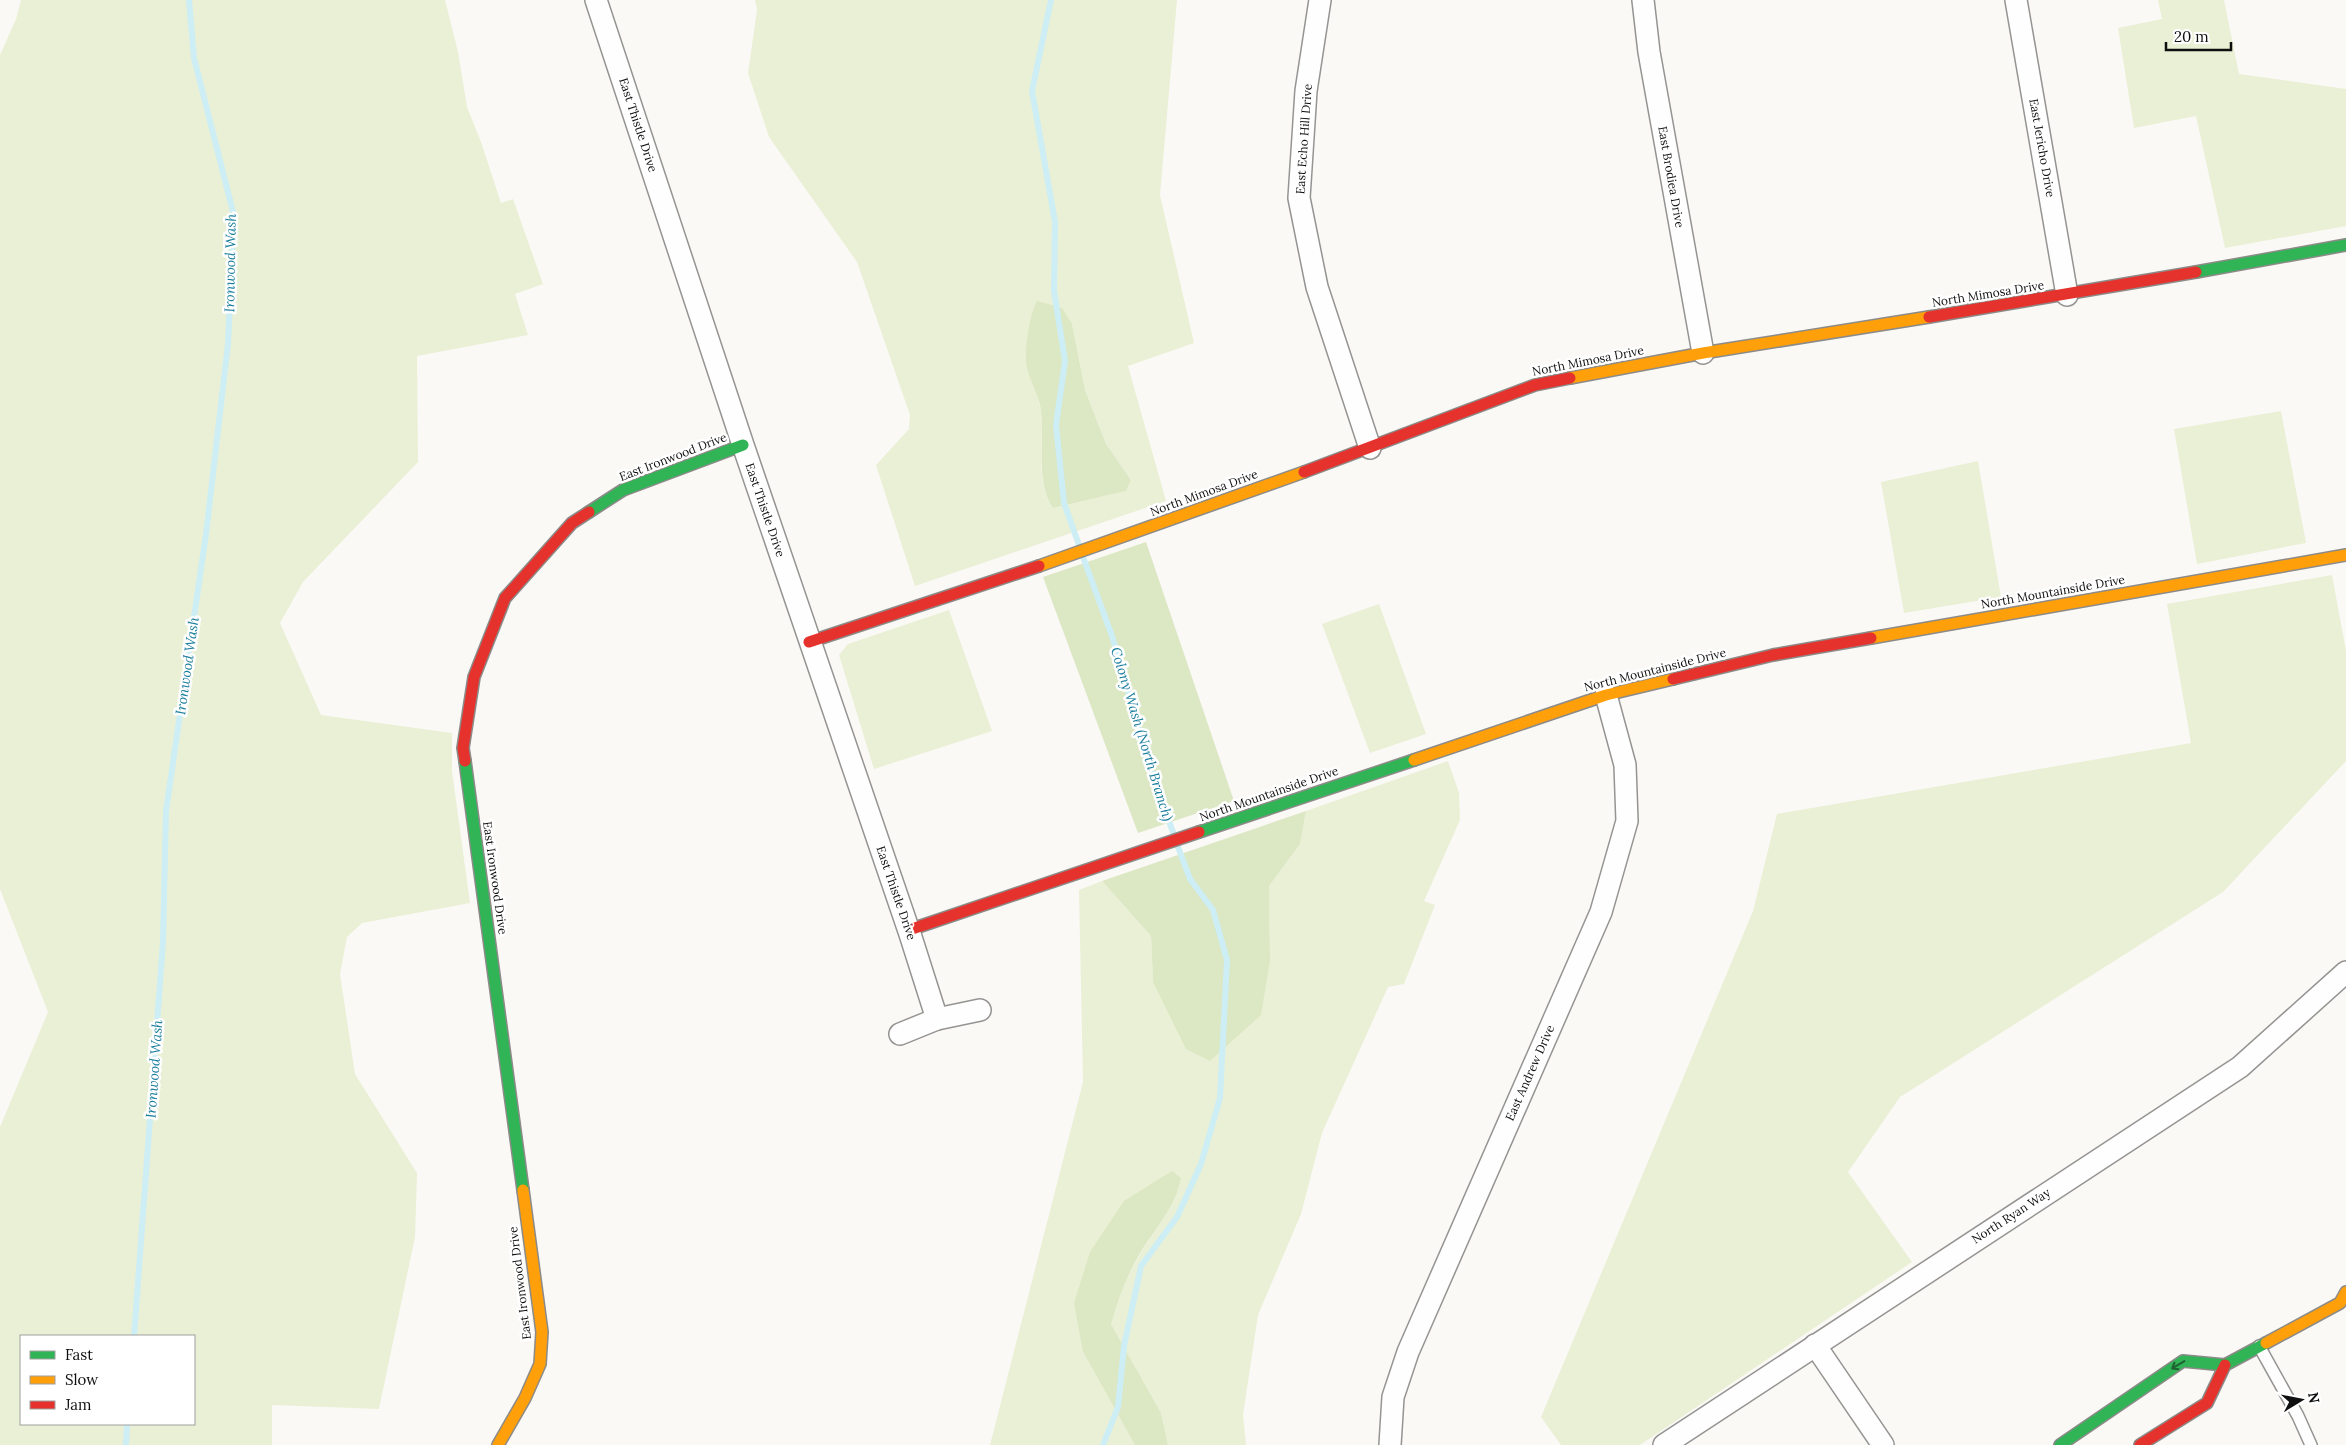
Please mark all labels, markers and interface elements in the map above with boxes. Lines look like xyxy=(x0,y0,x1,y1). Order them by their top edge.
scale bar xyxy=(2166,20,2231,52)
text: 20 m xyxy=(2174,27,2209,46)
street label: East Thistle Drive xyxy=(616,76,661,174)
street label: East Echo Hill Drive xyxy=(1292,83,1315,195)
street label: East Jericho Drive xyxy=(2026,97,2059,199)
street label: East Brodiea Drive xyxy=(1655,125,1688,229)
water label: Ironwood Wash xyxy=(220,214,240,312)
street label: North Mimosa Drive xyxy=(1931,277,2046,310)
street label: North Mimosa Drive xyxy=(1531,342,1645,379)
street label: East Ironwood Drive xyxy=(617,429,729,484)
street label: East Thistle Drive xyxy=(742,461,789,559)
street label: North Mimosa Drive xyxy=(1148,466,1260,519)
street label: North Mountainside Drive xyxy=(1980,571,2127,612)
water label: Ironwood Wash xyxy=(171,616,203,716)
street label: North Mountainside Drive xyxy=(1582,644,1728,694)
water label: Colony Wash (North Branch) xyxy=(1107,645,1177,823)
street label: North Mountainside Drive xyxy=(1197,763,1341,824)
street label: East Ironwood Drive xyxy=(480,820,511,936)
street label: East Thistle Drive xyxy=(873,844,920,942)
water label: Ironwood Wash xyxy=(142,1019,166,1119)
street label: East Andrew Drive xyxy=(1502,1022,1558,1123)
street label: North Ryan Way xyxy=(1969,1184,2053,1247)
street label: East Ironwood Drive xyxy=(505,1225,534,1341)
legend xyxy=(20,1335,195,1425)
text: Fast xyxy=(65,1345,93,1364)
one-way arrow xyxy=(2171,1361,2185,1371)
text: Slow xyxy=(65,1370,98,1389)
north arrow xyxy=(2276,1375,2326,1425)
text: N xyxy=(2304,1391,2324,1405)
text: Jam xyxy=(64,1395,92,1414)

